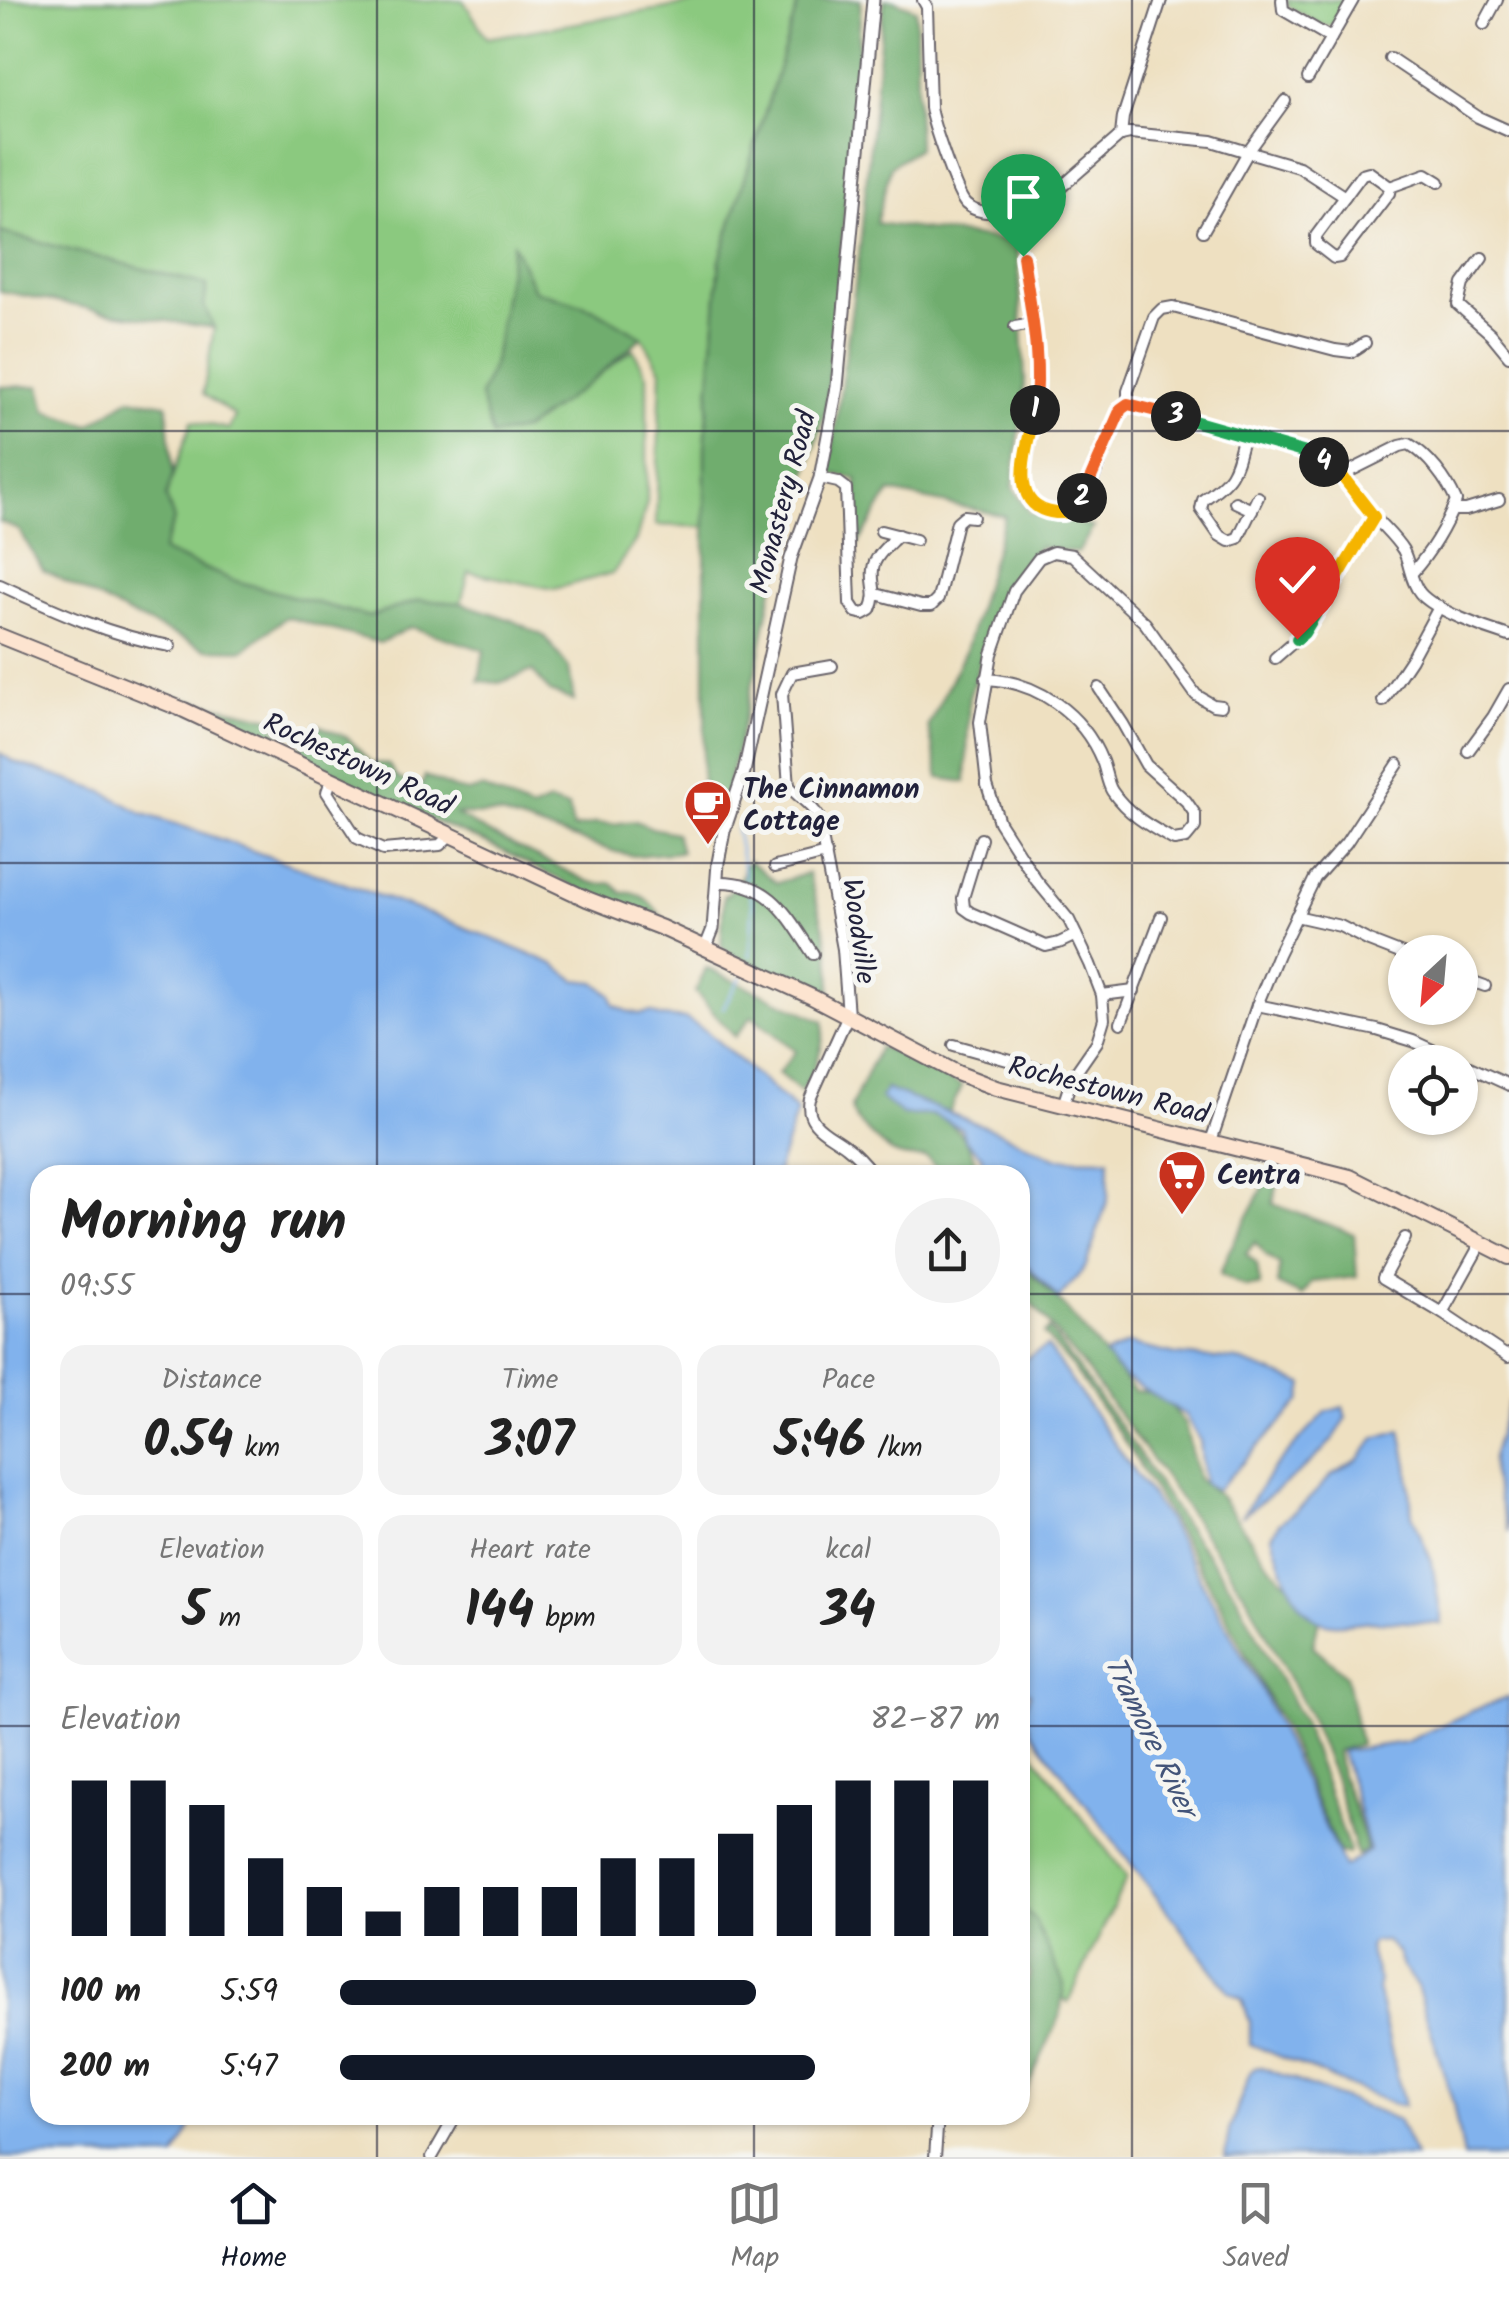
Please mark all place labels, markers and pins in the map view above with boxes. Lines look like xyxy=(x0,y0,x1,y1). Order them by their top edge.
pin xyxy=(981,154,1066,257)
pin: 1 xyxy=(1010,385,1060,435)
pin: 3 xyxy=(1151,391,1201,441)
pin: 4 xyxy=(1299,437,1349,487)
pin: 2 xyxy=(1057,473,1107,523)
pin xyxy=(1255,537,1340,640)
place label: The Cinnamon Cottage xyxy=(743,768,920,845)
cafe icon: The Cinnamon Cottage xyxy=(682,778,734,846)
supermarket icon: Centra xyxy=(1156,1148,1208,1216)
place label: Centra xyxy=(1217,1154,1301,1199)

